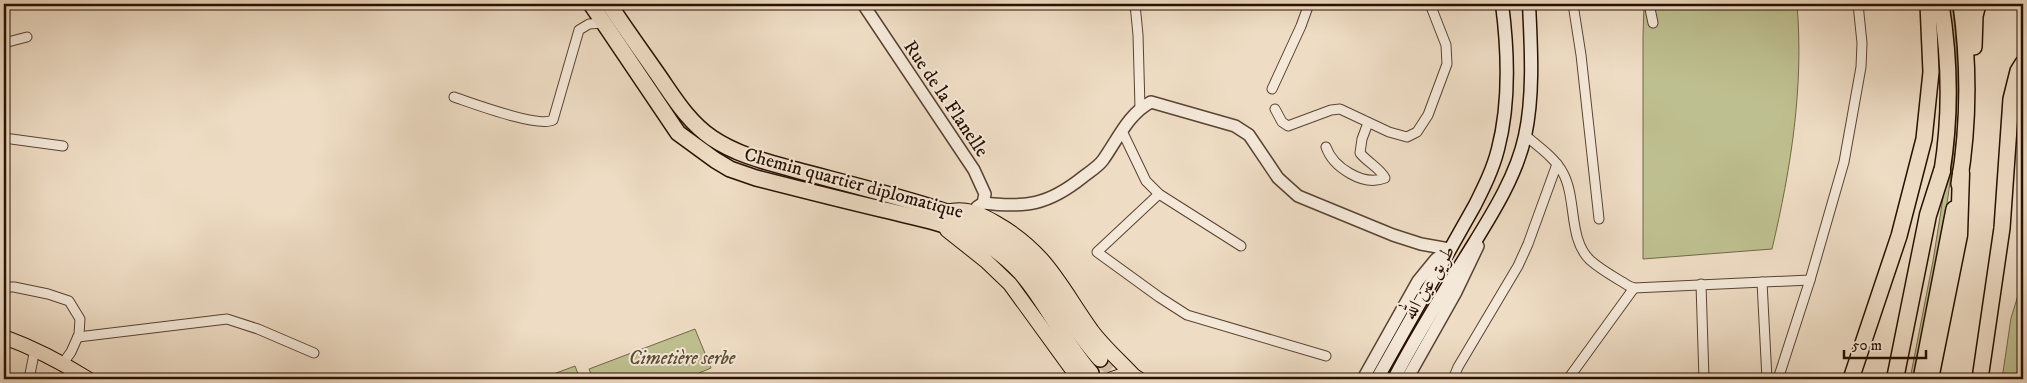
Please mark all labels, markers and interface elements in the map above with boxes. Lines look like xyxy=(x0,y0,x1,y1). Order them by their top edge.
street label: Rue de la Flanelle xyxy=(898,36,993,161)
street label: Chemin quartier diplomatique xyxy=(741,143,966,225)
street label: طريق عين الله xyxy=(1395,239,1460,324)
scale bar xyxy=(1844,328,1927,360)
text: 50 m xyxy=(1852,336,1882,355)
park label: Cimetière serbe xyxy=(629,347,736,370)

